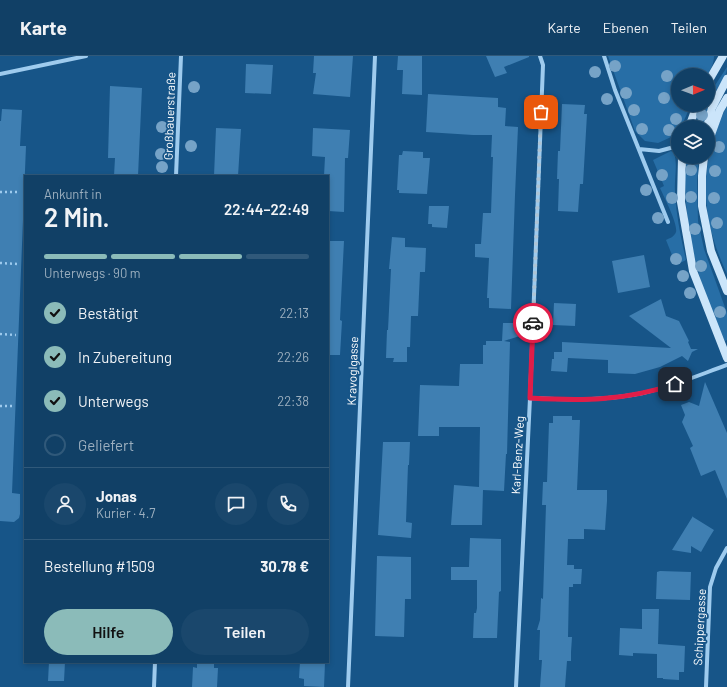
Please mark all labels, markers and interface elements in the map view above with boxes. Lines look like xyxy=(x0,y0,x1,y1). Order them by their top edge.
text: Karte xyxy=(20,16,67,39)
text: Karte xyxy=(547,19,581,36)
text: Ebenen xyxy=(603,19,649,36)
text: Teilen xyxy=(671,19,707,36)
north arrow xyxy=(671,68,715,112)
map controls xyxy=(671,68,715,164)
street label: Großbauerstraße xyxy=(160,72,178,160)
pin xyxy=(524,95,558,129)
icon: bag xyxy=(530,101,552,123)
button: layers xyxy=(671,120,715,164)
text: Ankunft in xyxy=(44,186,102,202)
text: 22:44–22:49 xyxy=(224,200,309,218)
text: 2 Min. xyxy=(44,201,110,232)
text: Unterwegs · 90 m xyxy=(44,265,141,281)
icon: check xyxy=(44,302,66,324)
courier xyxy=(513,303,553,343)
text: Bestätigt xyxy=(78,304,138,322)
text: 22:13 xyxy=(279,305,309,321)
icon: car xyxy=(522,312,544,334)
street label: Kravoglgasse xyxy=(344,336,360,406)
icon: check xyxy=(44,346,66,368)
text: In Zubereitung xyxy=(78,348,172,366)
text: 22:26 xyxy=(277,349,309,365)
pin xyxy=(658,367,692,401)
icon: home xyxy=(664,373,686,395)
icon: check xyxy=(44,390,66,412)
text: Unterwegs xyxy=(78,392,149,410)
text: 22:38 xyxy=(277,393,309,409)
street label: Karl-Benz-Weg xyxy=(508,415,526,495)
text: Geliefert xyxy=(78,436,134,454)
button: person xyxy=(44,483,86,525)
button: chat xyxy=(215,483,257,525)
button: phone xyxy=(267,483,309,525)
text: Jonas xyxy=(96,487,137,505)
text: Kurier · 4.7 xyxy=(96,505,155,521)
text: Bestellung #1509 xyxy=(44,557,155,575)
text: 30.78 € xyxy=(260,557,309,575)
street label: Schippergasse xyxy=(690,588,708,666)
button: Hilfe xyxy=(44,609,173,655)
button: Teilen xyxy=(181,609,309,655)

